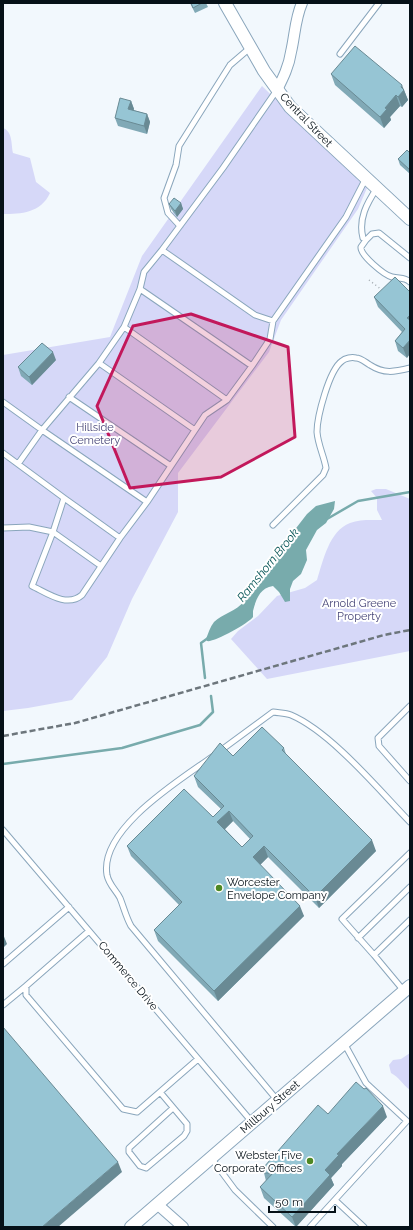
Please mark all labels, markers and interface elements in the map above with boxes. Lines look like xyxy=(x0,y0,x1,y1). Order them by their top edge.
street label: Central Street xyxy=(277,90,335,150)
park label: Hillside Cemetery xyxy=(70,421,120,447)
water label: Ramshorn Brook xyxy=(234,525,302,604)
park label: Arnold Greene Property xyxy=(322,597,397,623)
place label: Worcester Envelope Company xyxy=(227,876,327,902)
marker: Worcester Envelope Company xyxy=(214,883,224,893)
street label: Commerce Drive xyxy=(95,939,161,1014)
street label: Millbury Street xyxy=(238,1078,302,1136)
place label: Webster Five Corporate Offices xyxy=(214,1149,303,1175)
marker: Webster Five Corporate Offices xyxy=(305,1156,315,1166)
scale bar xyxy=(269,1188,335,1214)
text: 50 m xyxy=(275,1195,303,1209)

